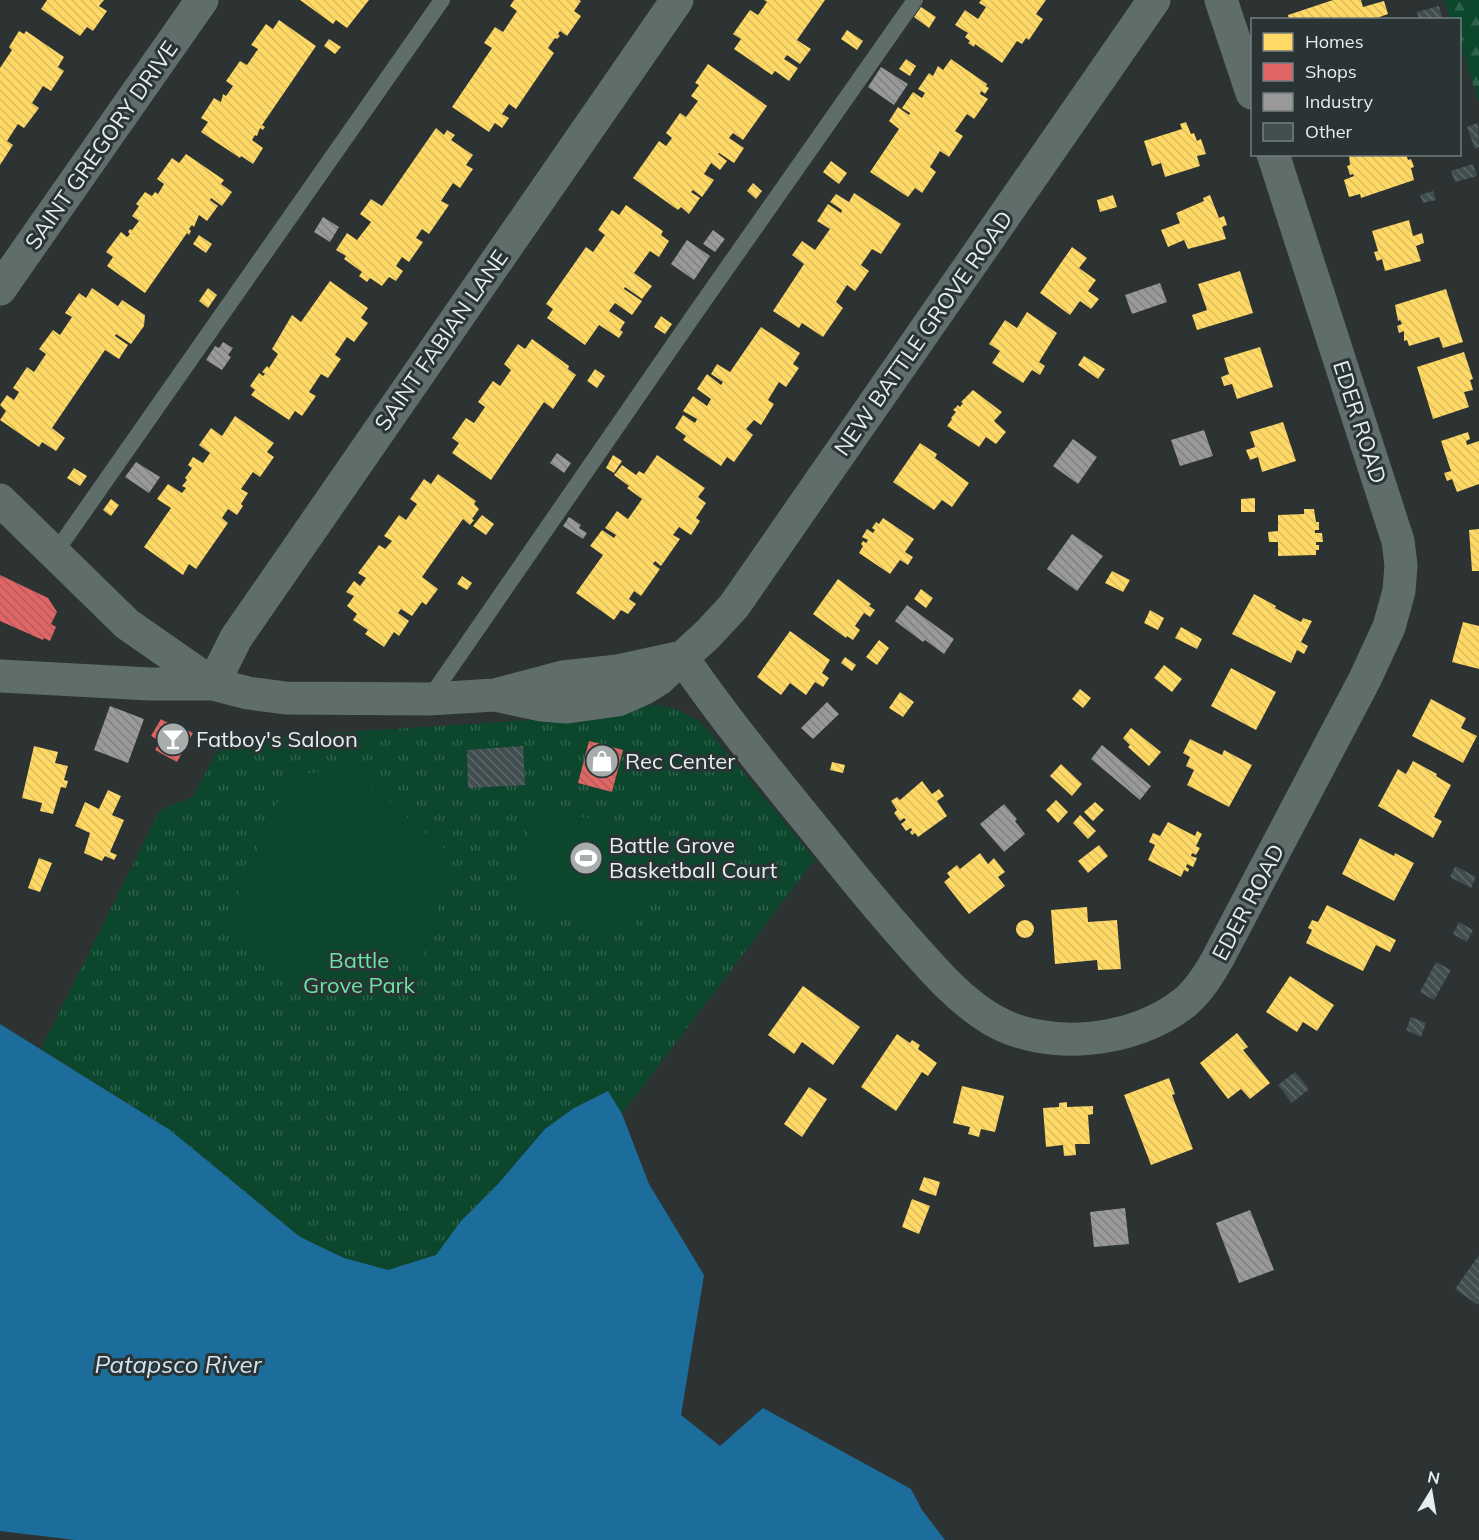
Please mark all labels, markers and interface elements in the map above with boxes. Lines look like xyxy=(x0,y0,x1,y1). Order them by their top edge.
legend xyxy=(1251,18,1461,156)
text: Homes xyxy=(1305,30,1364,53)
street label: SAINT GREGORY DRIVE xyxy=(18,35,184,255)
text: Shops xyxy=(1305,60,1357,83)
text: Industry xyxy=(1305,90,1374,113)
text: Other xyxy=(1305,120,1353,143)
street label: NEW BATTLE GROVE ROAD xyxy=(828,205,1018,461)
street label: SAINT FABIAN LANE xyxy=(368,244,514,436)
street label: EDER ROAD xyxy=(1327,357,1393,487)
bar icon: Fatboy's Saloon xyxy=(155,721,191,757)
place label: Fatboy's Saloon xyxy=(196,725,358,753)
shop icon: Rec Center xyxy=(584,743,620,779)
place label: Rec Center xyxy=(625,747,735,775)
place label: Battle Grove Basketball Court xyxy=(609,831,777,884)
street label: EDER ROAD xyxy=(1206,839,1290,965)
sports icon: Battle Grove Basketball Court xyxy=(568,840,604,876)
park label: Battle Grove Park xyxy=(303,946,416,999)
water label: Patapsco River xyxy=(95,1349,263,1379)
north arrow xyxy=(1401,1462,1461,1522)
text: N xyxy=(1426,1466,1442,1488)

